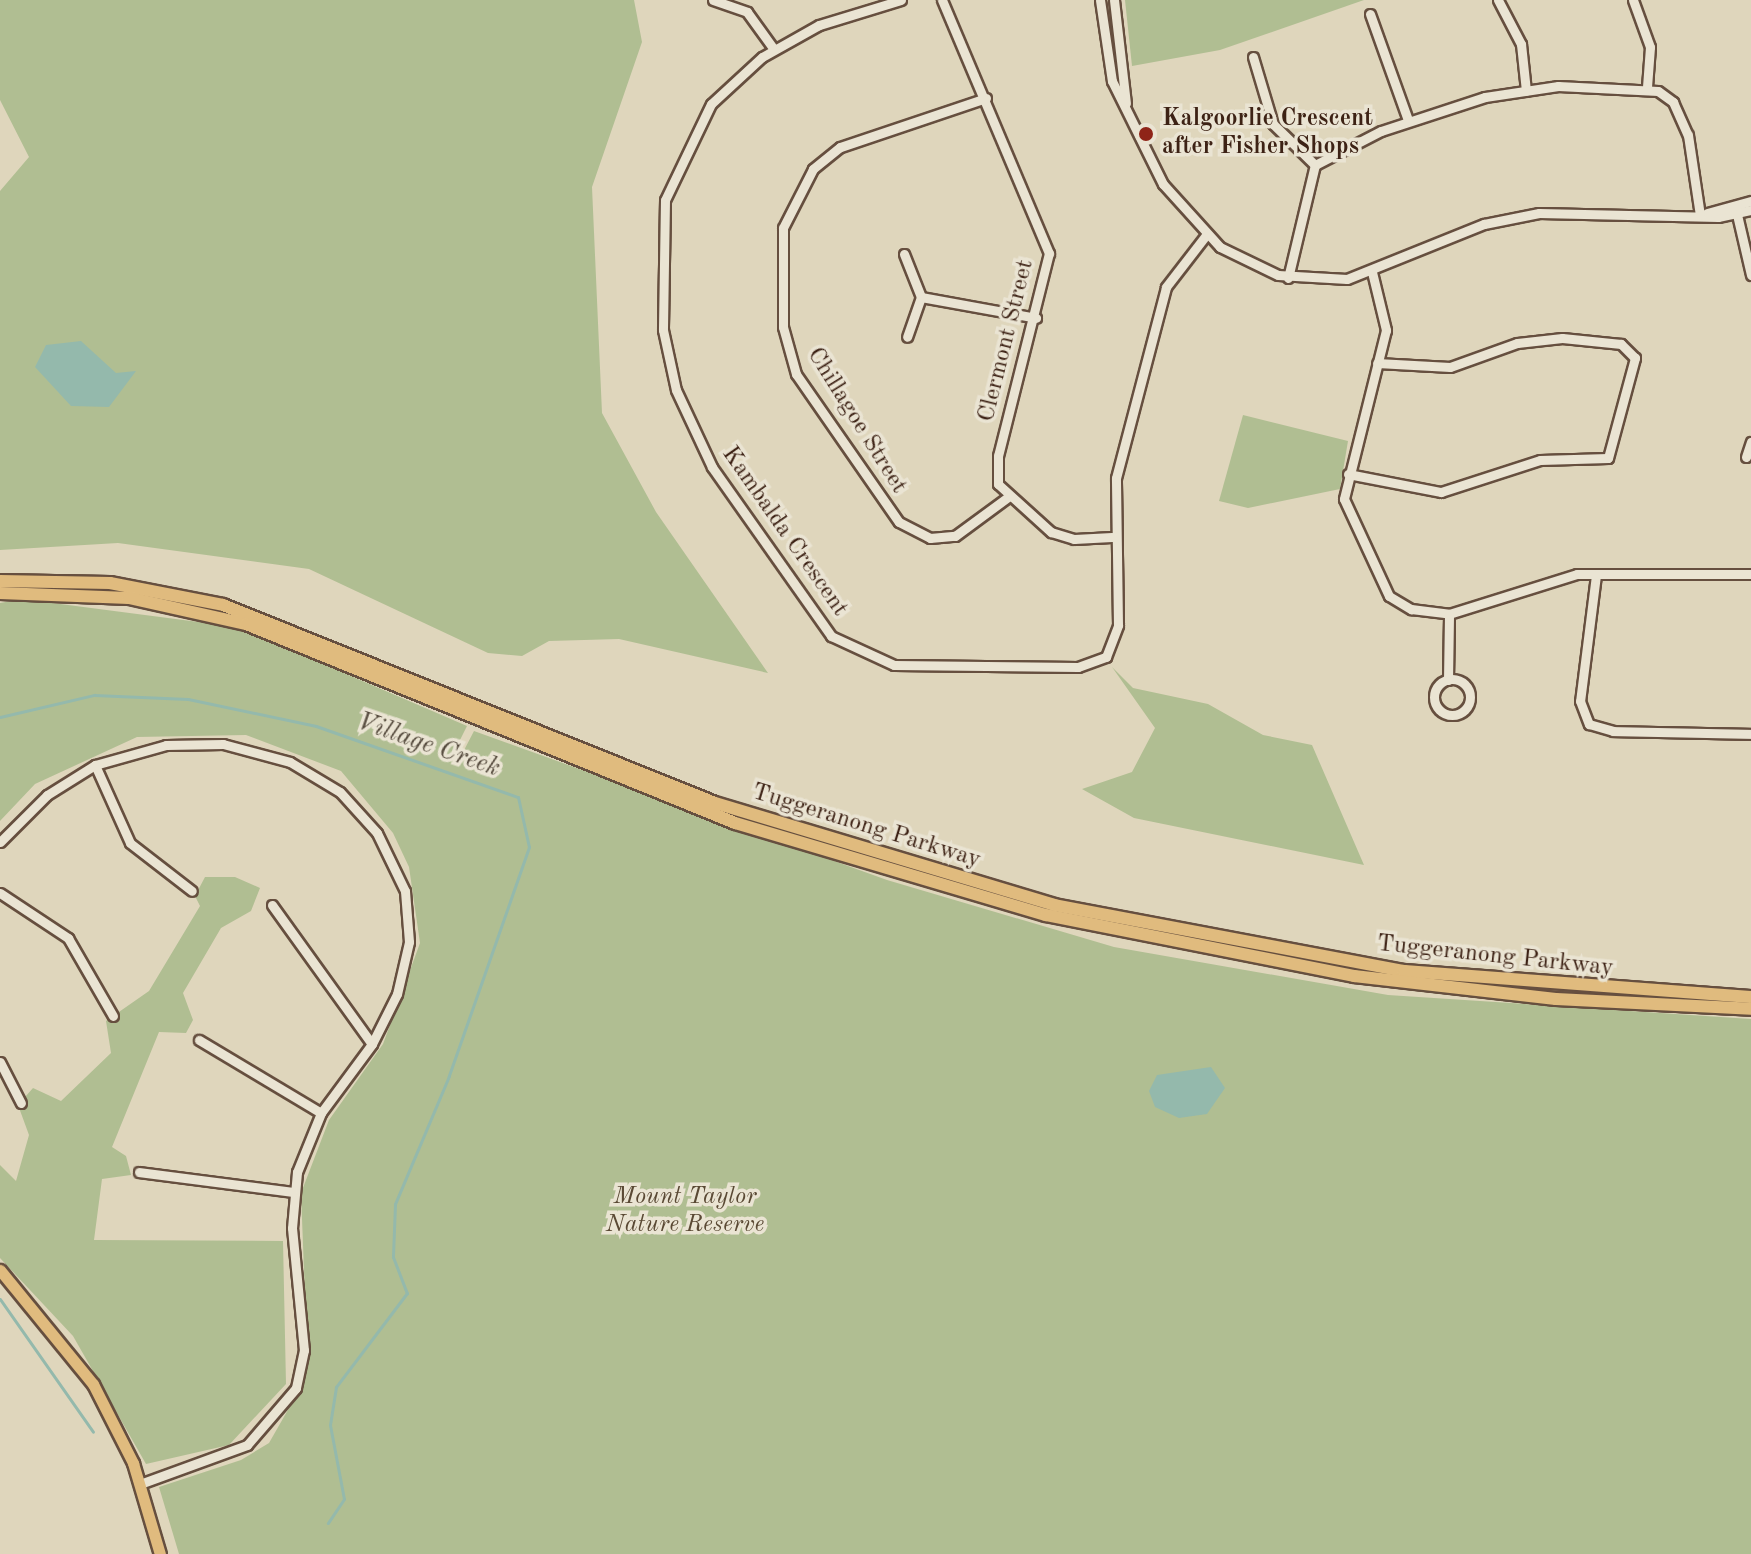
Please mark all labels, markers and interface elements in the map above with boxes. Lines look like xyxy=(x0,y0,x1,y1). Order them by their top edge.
place label: Kalgoorlie Crescent after Fisher Shops xyxy=(1162,106,1373,162)
marker: Kalgoorlie Crescent after Fisher Shops xyxy=(1137,125,1155,143)
street label: Clermont Street xyxy=(973,257,1041,425)
street label: Chillagoe Street xyxy=(800,343,912,499)
street label: Kambalda Crescent xyxy=(715,441,853,623)
water label: Village Creek xyxy=(352,707,504,785)
street label: Tuggeranong Parkway xyxy=(748,778,984,876)
street label: Tuggeranong Parkway xyxy=(1375,930,1615,984)
park label: Mount Taylor Nature Reserve xyxy=(606,1184,764,1240)

